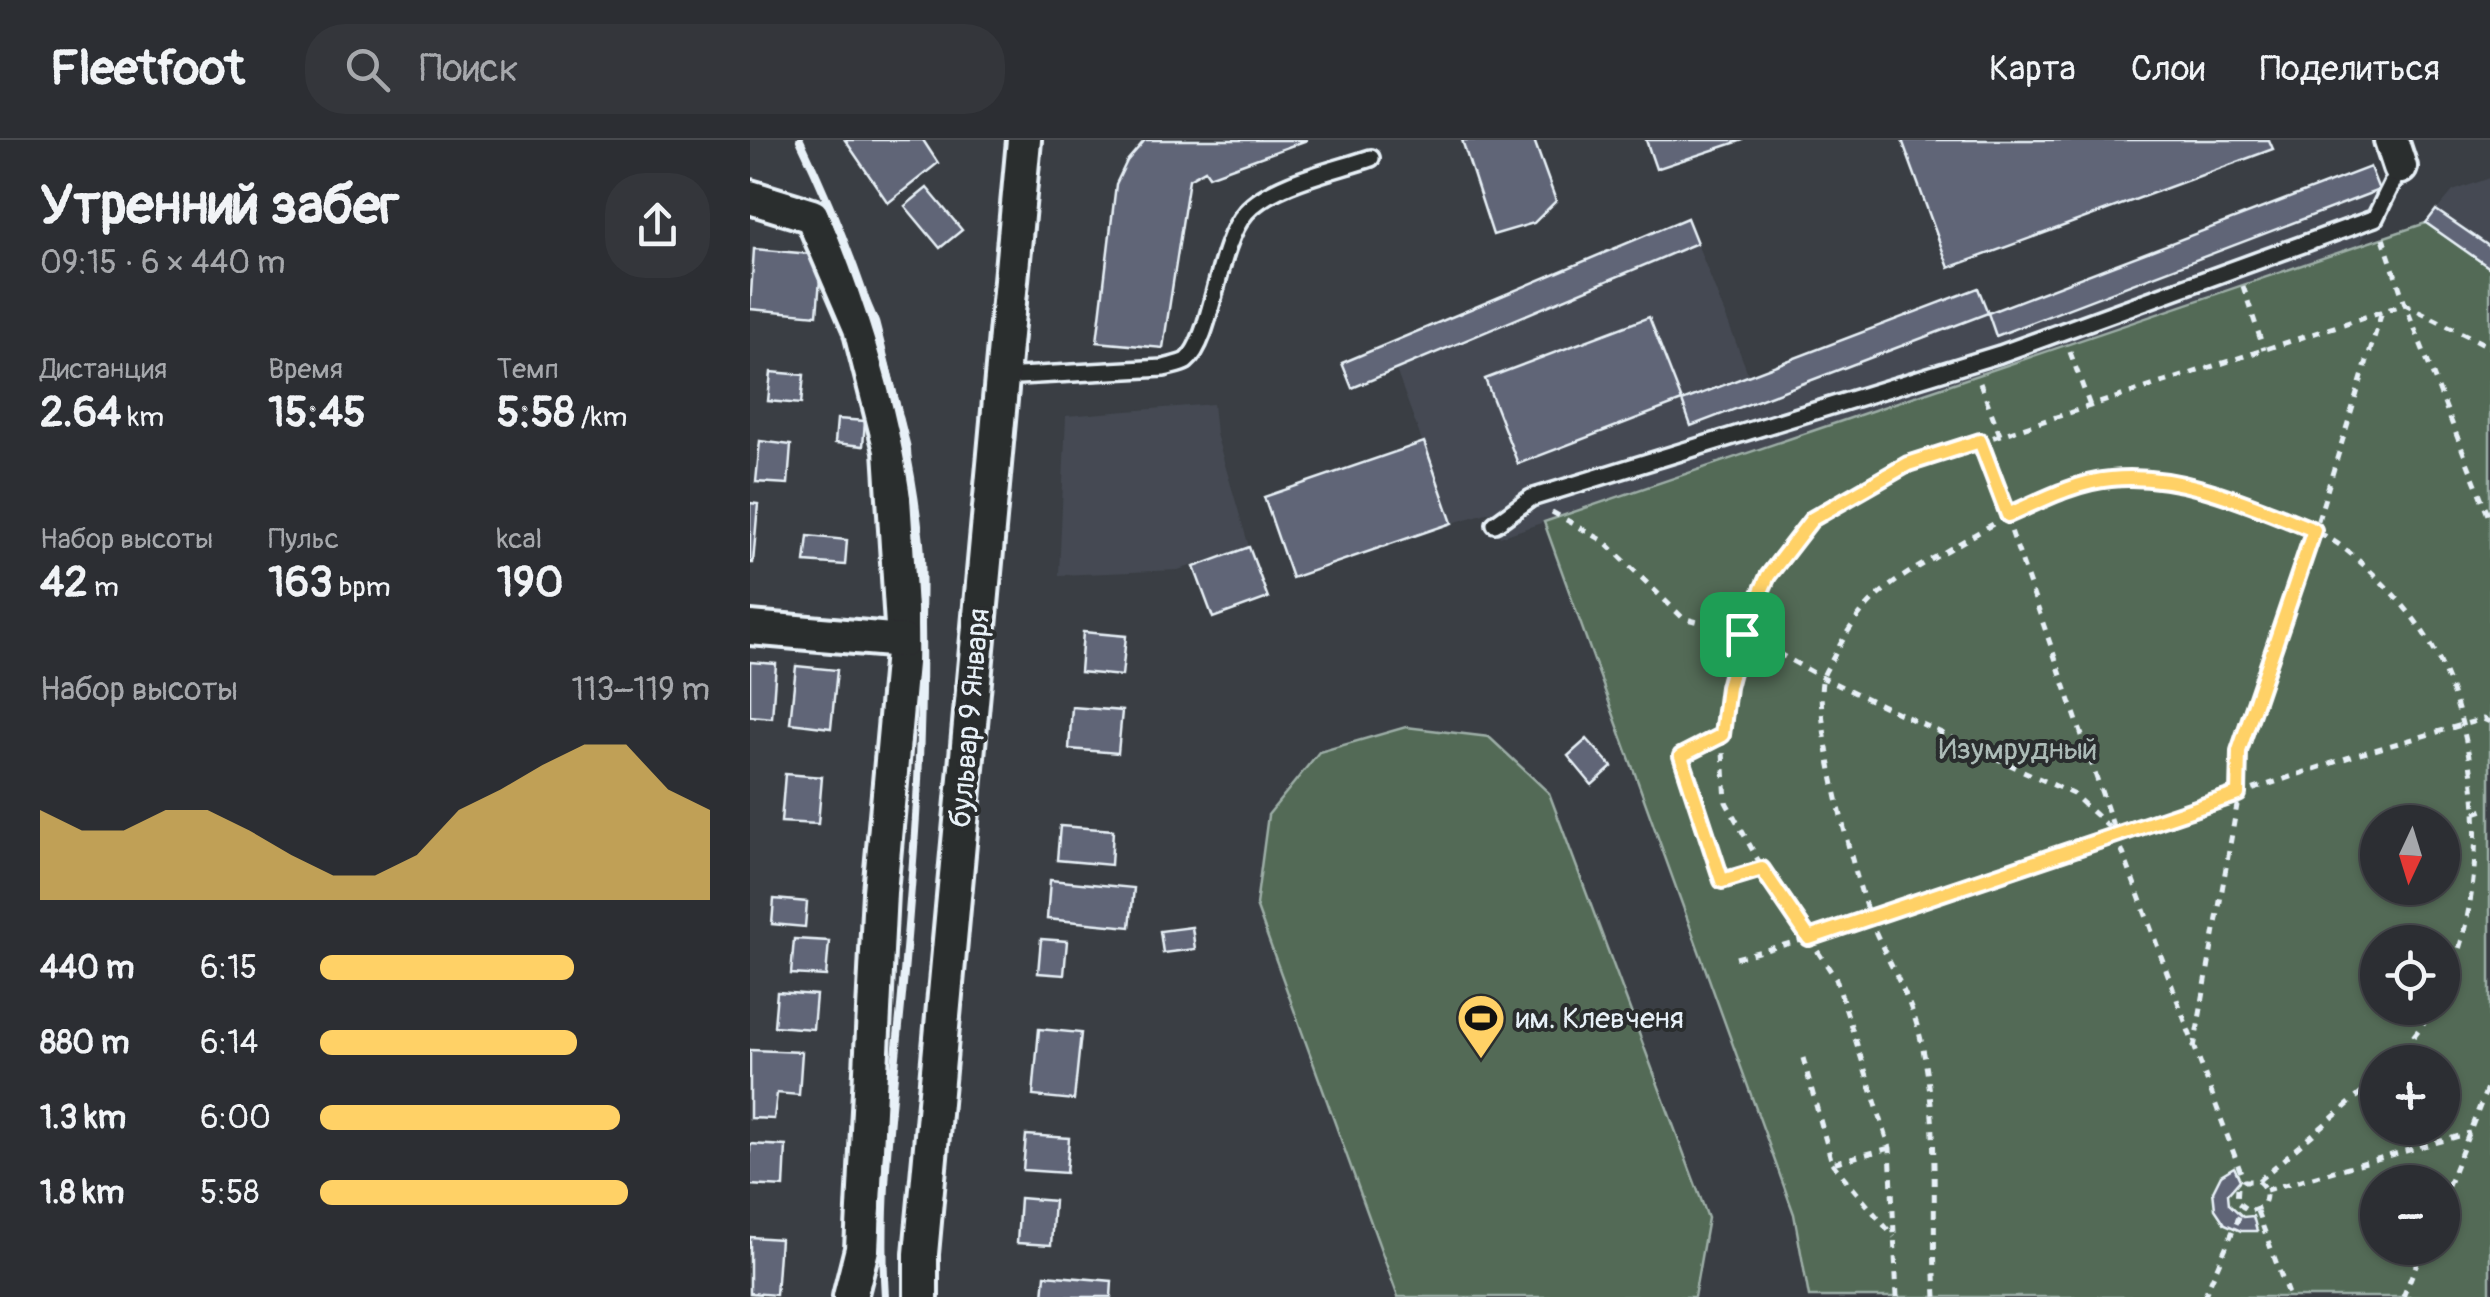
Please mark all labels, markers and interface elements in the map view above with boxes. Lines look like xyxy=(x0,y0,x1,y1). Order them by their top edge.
search box xyxy=(305,24,1005,114)
text: Fleetfoot xyxy=(50,39,245,99)
icon: search xyxy=(340,42,395,97)
text: Поиск xyxy=(420,45,519,93)
text: Карта xyxy=(1989,47,2076,91)
text: Слои xyxy=(2131,47,2205,91)
text: Поделиться xyxy=(2260,47,2440,91)
text: Утренний забег xyxy=(40,171,399,240)
button: share xyxy=(605,173,710,278)
text: 09:15 · 6 × 440 m xyxy=(40,243,285,283)
text: Дистанция xyxy=(40,352,167,387)
text: Время xyxy=(268,352,343,387)
text: Темп xyxy=(497,352,559,387)
text: 2.64 xyxy=(40,387,121,439)
text: 15:45 xyxy=(268,387,366,439)
text: 5:58 xyxy=(497,387,575,439)
text: km xyxy=(121,400,164,435)
text: /km xyxy=(575,400,627,435)
text: Набор высоты xyxy=(40,522,213,557)
text: Пульс xyxy=(268,522,339,557)
text: kcal xyxy=(497,522,542,557)
text: 42 xyxy=(40,557,88,609)
text: 163 xyxy=(268,557,333,609)
text: 190 xyxy=(497,557,563,609)
text: m xyxy=(88,570,119,605)
text: bpm xyxy=(333,570,391,605)
pin xyxy=(1700,592,1785,677)
street label: бульвар 9 Января xyxy=(942,607,998,829)
icon: arrive xyxy=(1715,607,1770,662)
text: Набор высоты xyxy=(40,670,238,710)
text: 113–119 m xyxy=(571,670,710,710)
park label: Изумрудный xyxy=(1939,731,2097,768)
north arrow xyxy=(2360,805,2460,905)
map controls xyxy=(2360,805,2460,1265)
button: locate xyxy=(2360,925,2460,1025)
text: 440 m xyxy=(40,948,134,988)
text: 6:15 xyxy=(200,948,257,988)
sports icon: им. Клевченя xyxy=(1455,992,1507,1060)
place label: им. Клевченя xyxy=(1516,1000,1684,1037)
text: 880 m xyxy=(40,1023,129,1063)
text: 6:14 xyxy=(200,1023,258,1063)
button: + xyxy=(2360,1045,2460,1145)
text: 1.3 km xyxy=(40,1098,126,1138)
text: 6:00 xyxy=(200,1098,271,1138)
button: − xyxy=(2360,1165,2460,1265)
text: 1.8 km xyxy=(40,1173,124,1213)
text: 5:58 xyxy=(200,1173,259,1213)

